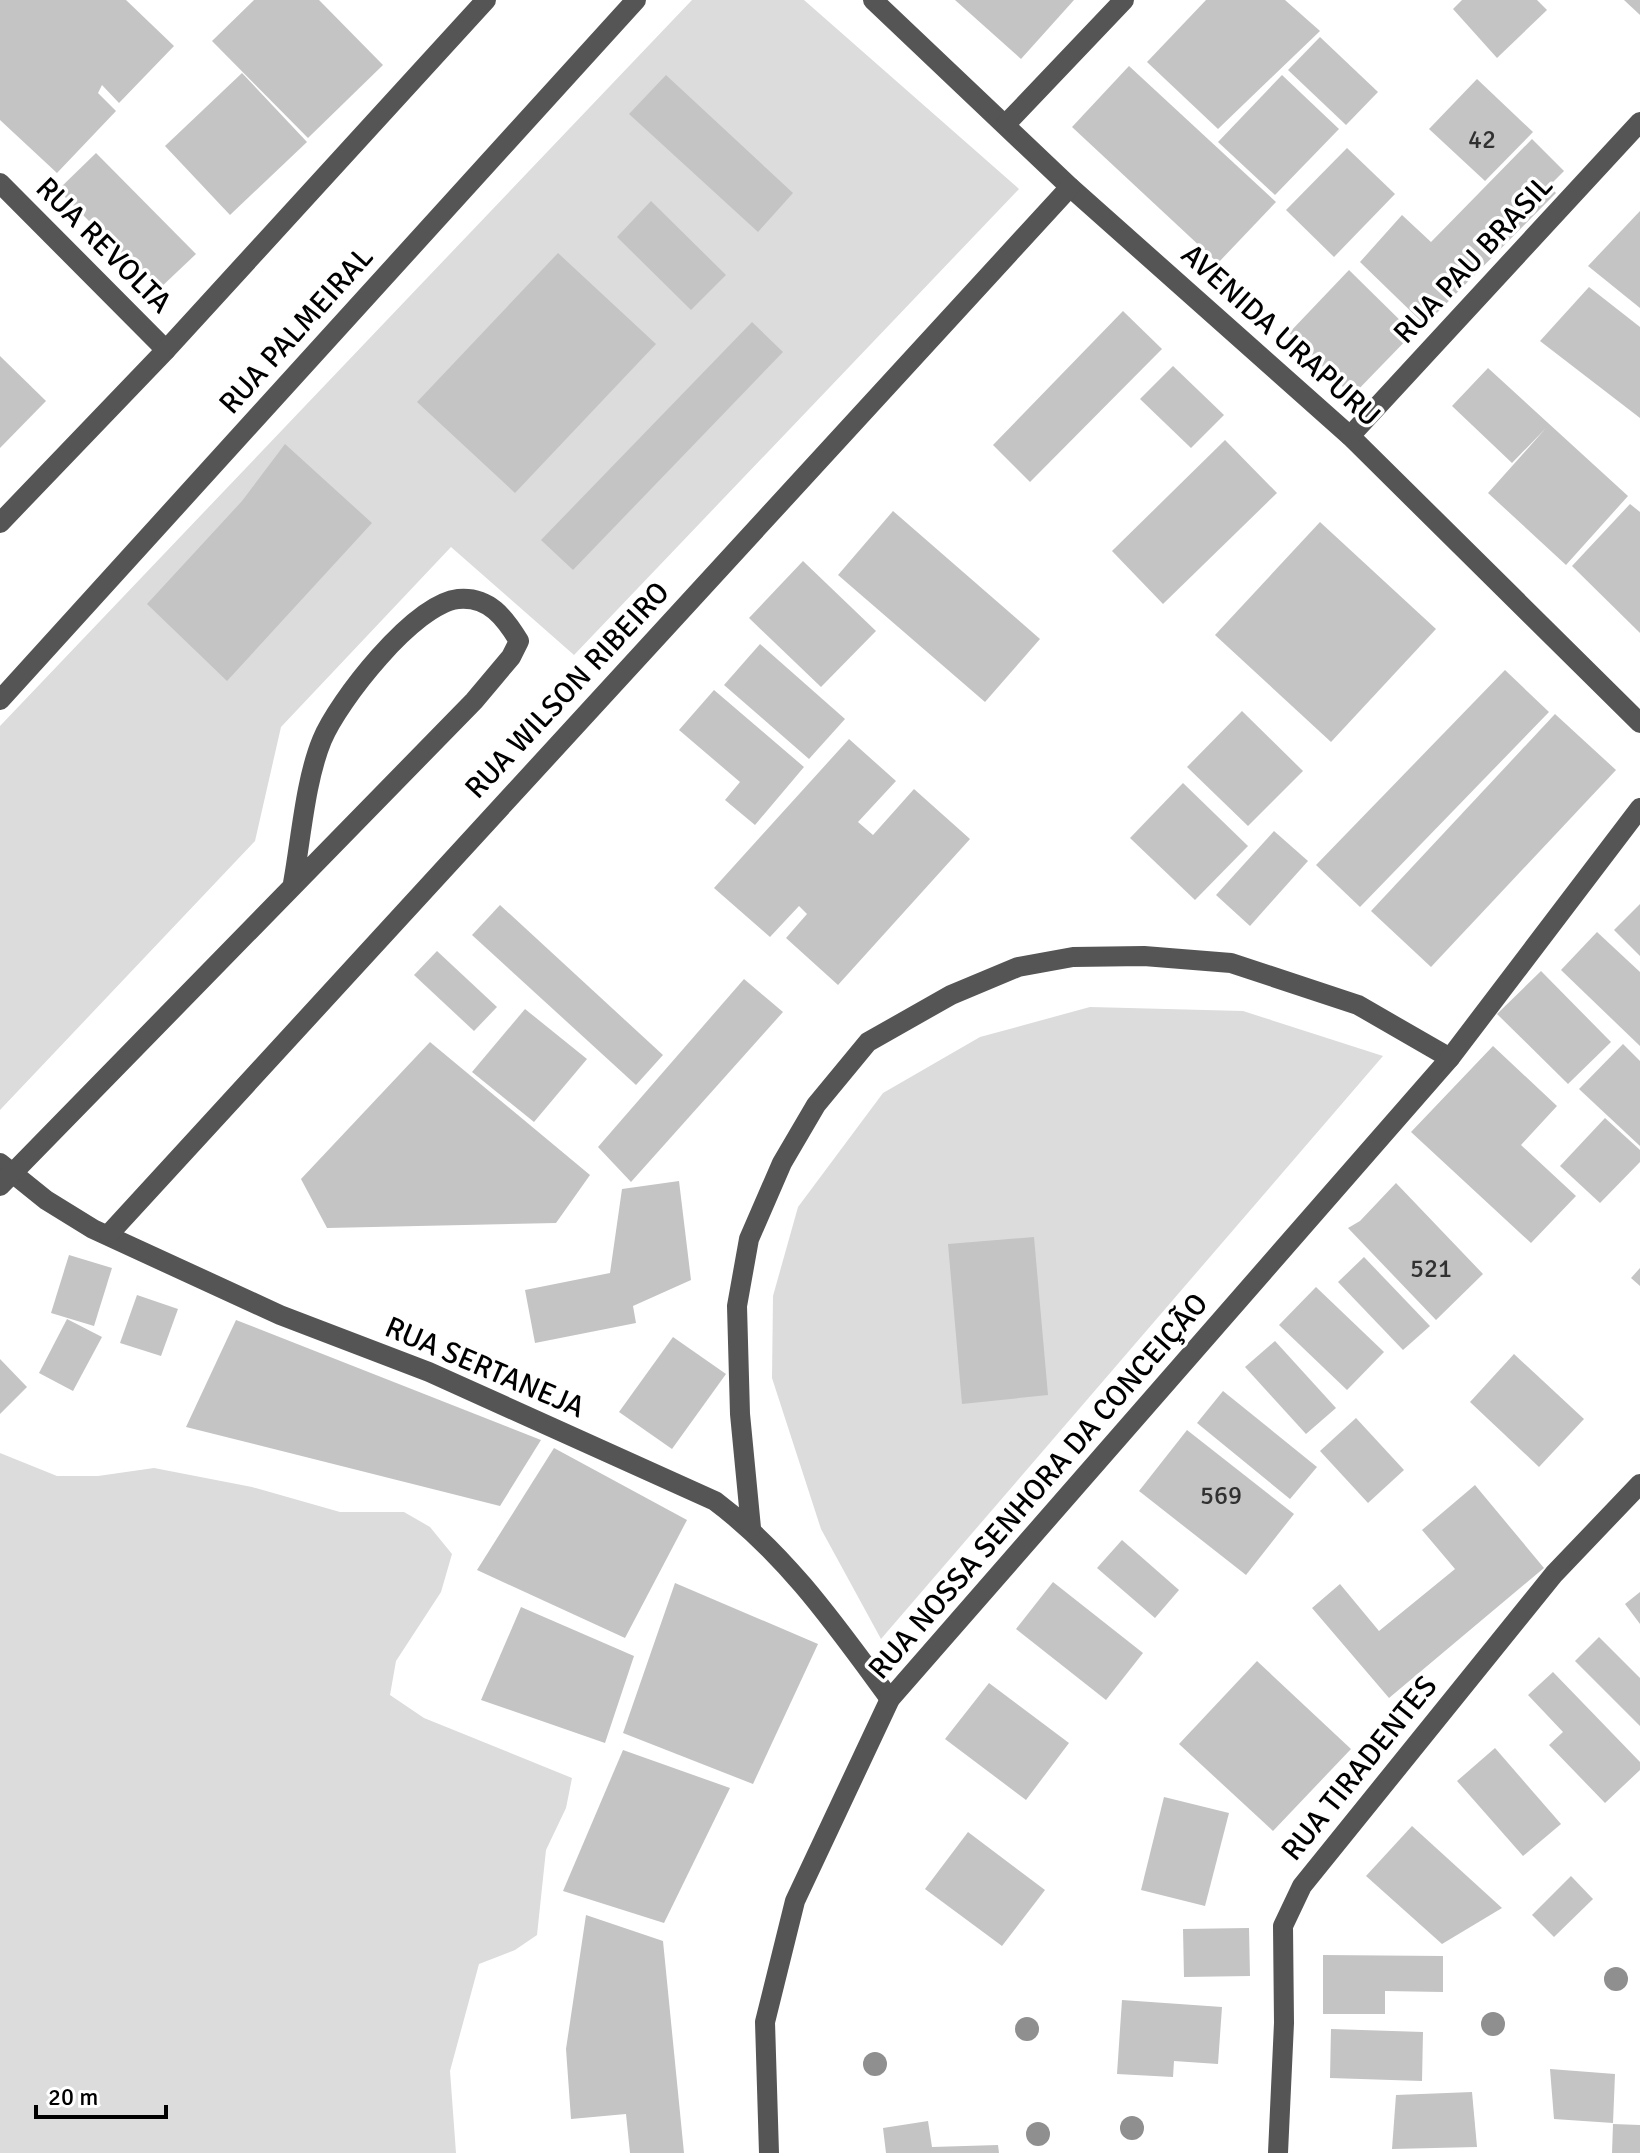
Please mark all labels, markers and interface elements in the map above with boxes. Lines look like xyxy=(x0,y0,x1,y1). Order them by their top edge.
house number: 42 xyxy=(1468,124,1496,156)
street label: RUA PAU BRASIL xyxy=(1386,167,1561,351)
street label: RUA REVOLTA xyxy=(28,170,179,321)
street label: AVENIDA URAPURU xyxy=(1173,236,1388,435)
street label: RUA PALMEIRAL xyxy=(211,239,381,422)
street label: RUA WILSON RIBEIRO xyxy=(457,574,677,806)
house number: 521 xyxy=(1410,1253,1452,1285)
street label: RUA NOSSA SENHORA DA CONCEIÇÃO xyxy=(861,1286,1216,1687)
street label: RUA SERTANEJA xyxy=(379,1309,590,1426)
house number: 569 xyxy=(1200,1480,1242,1512)
street label: RUA TIRADENTES xyxy=(1274,1668,1445,1868)
scale bar xyxy=(36,2069,166,2119)
text: 20 m xyxy=(48,2082,98,2112)

